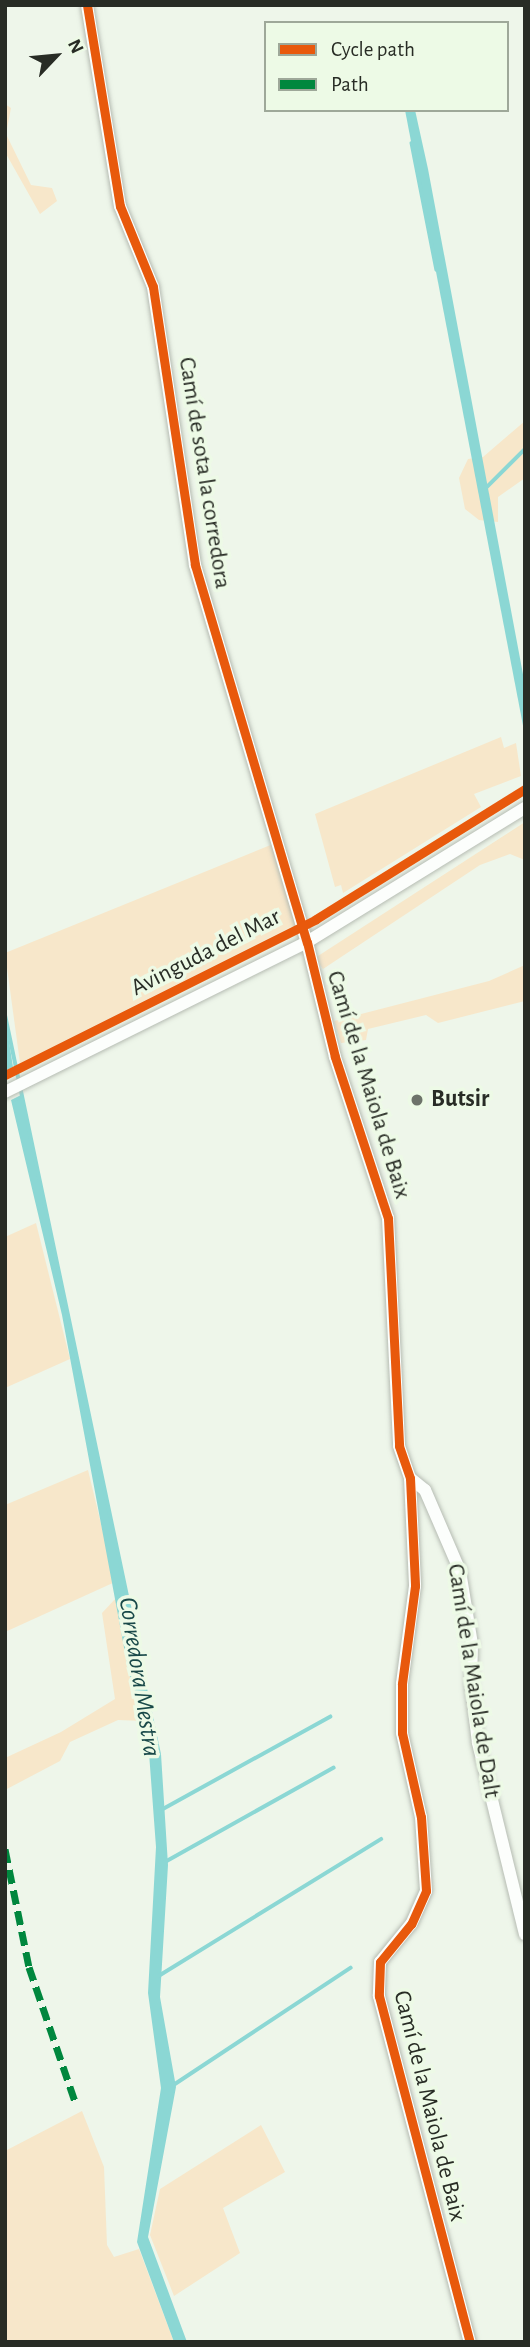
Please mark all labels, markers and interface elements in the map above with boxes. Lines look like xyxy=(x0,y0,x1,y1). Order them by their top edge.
north arrow xyxy=(21,21,91,91)
legend xyxy=(264,21,509,112)
text: N xyxy=(64,36,87,57)
text: Cycle path xyxy=(331,39,415,60)
text: Path xyxy=(331,74,369,95)
street label: Camí de sota la corredora xyxy=(171,355,237,591)
street label: Avinguda del Mar xyxy=(126,903,286,1003)
street label: Camí de la Maiola de Baix xyxy=(320,968,416,1202)
place label: Butsir xyxy=(431,1086,489,1114)
marker: Butsir xyxy=(409,1092,425,1108)
street label: Camí de la Maiola de Dalt xyxy=(440,1562,506,1800)
water label: Corredora Mestra xyxy=(111,1595,167,1759)
street label: Camí de la Maiola de Baix xyxy=(386,1988,472,2224)

